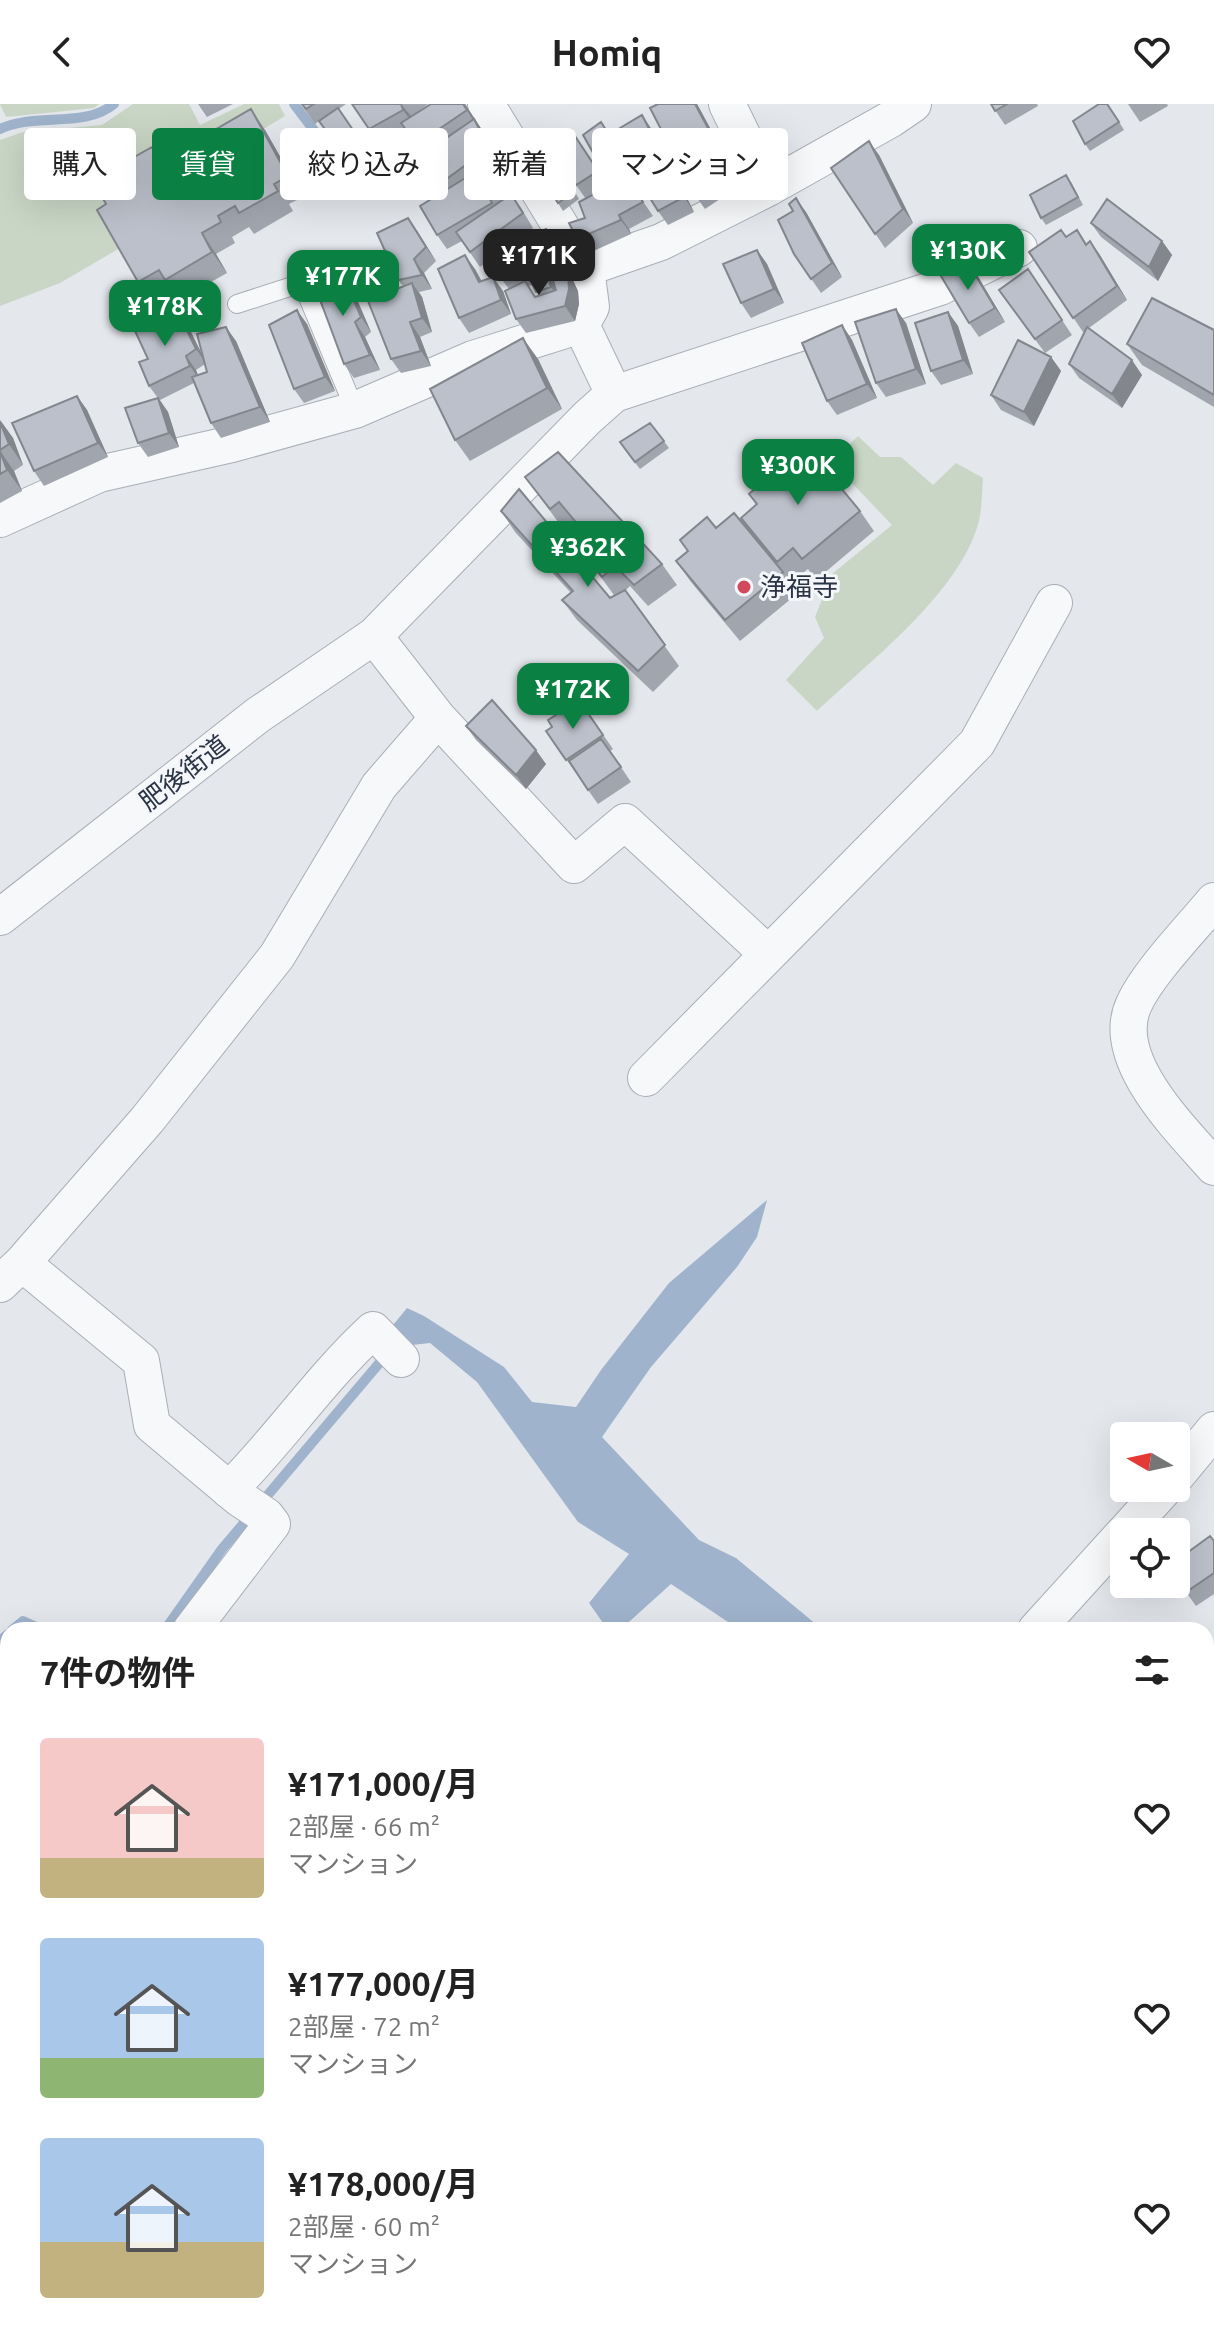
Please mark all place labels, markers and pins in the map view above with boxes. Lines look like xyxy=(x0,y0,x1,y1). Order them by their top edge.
pin: ¥130K xyxy=(912,224,1024,292)
pin: ¥171K xyxy=(483,229,595,297)
pin: ¥177K xyxy=(287,250,399,318)
pin: ¥178K xyxy=(109,280,221,348)
pin: ¥300K xyxy=(742,439,854,507)
pin: ¥362K xyxy=(532,521,644,589)
place label: 浄福寺 xyxy=(760,572,838,601)
marker: 浄福寺 xyxy=(735,578,753,596)
pin: ¥172K xyxy=(517,663,629,731)

